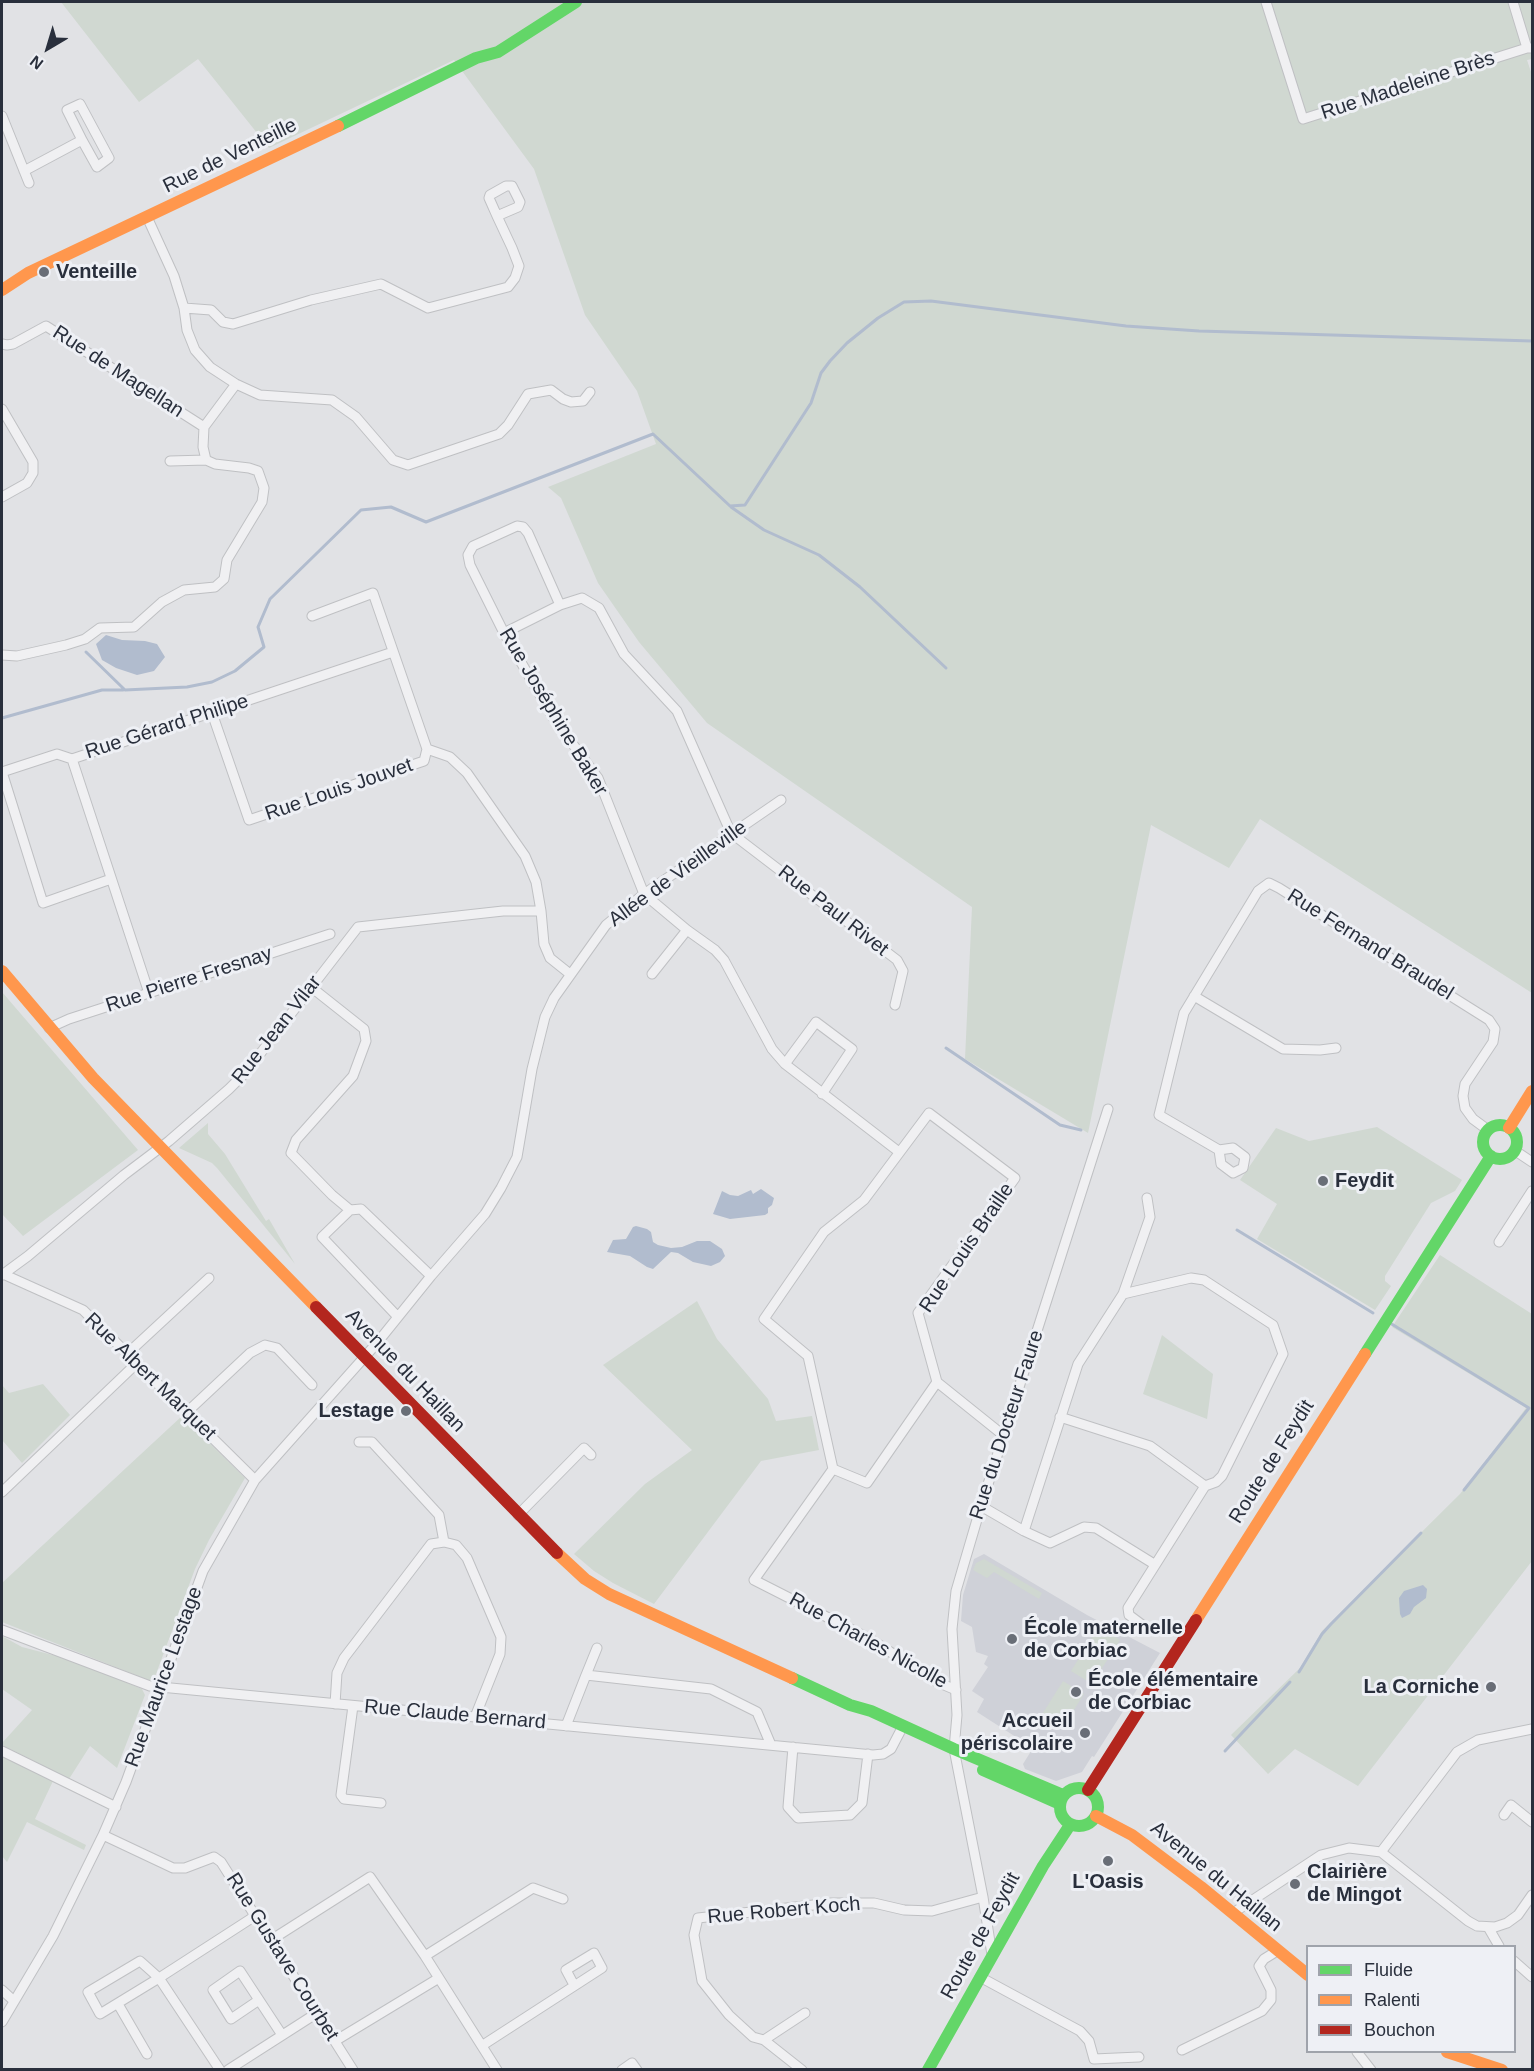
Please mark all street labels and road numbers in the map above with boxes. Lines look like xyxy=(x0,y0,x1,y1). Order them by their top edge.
street label: Rue Madeleine Brès xyxy=(1318,47,1498,125)
street label: Rue de Venteille xyxy=(159,113,301,199)
street label: Rue de Magellan xyxy=(48,321,188,423)
street label: Rue Joséphine Baker xyxy=(493,624,613,800)
street label: Rue Gérard Philipe xyxy=(82,689,252,765)
street label: Rue Louis Jouvet xyxy=(262,753,416,827)
street label: Allée de Vieilleville xyxy=(604,816,752,932)
street label: Rue Paul Rivet xyxy=(773,860,893,962)
street label: Rue Fernand Braudel xyxy=(1283,884,1457,1006)
street label: Rue Pierre Fresnay xyxy=(103,942,275,1018)
street label: Rue Jean Vilar xyxy=(227,971,327,1089)
street label: Rue Louis Braille xyxy=(915,1179,1019,1317)
street label: Avenue du Haillan xyxy=(340,1304,470,1438)
street label: Rue Albert Marquet xyxy=(79,1308,221,1446)
street label: Rue du Docteur Faure xyxy=(965,1327,1049,1523)
street label: Route de Feydit xyxy=(1224,1396,1320,1528)
street label: Rue Maurice Lestage xyxy=(120,1584,208,1770)
street label: Rue Charles Nicolle xyxy=(785,1588,951,1694)
street label: Rue Claude Bernard xyxy=(363,1695,547,1735)
street label: Avenue du Haillan xyxy=(1146,1817,1286,1937)
street label: Route de Feydit xyxy=(936,1868,1026,2004)
street label: Rue Gustave Courbet xyxy=(221,1869,343,2045)
street label: Rue Robert Koch xyxy=(707,1892,861,1930)

